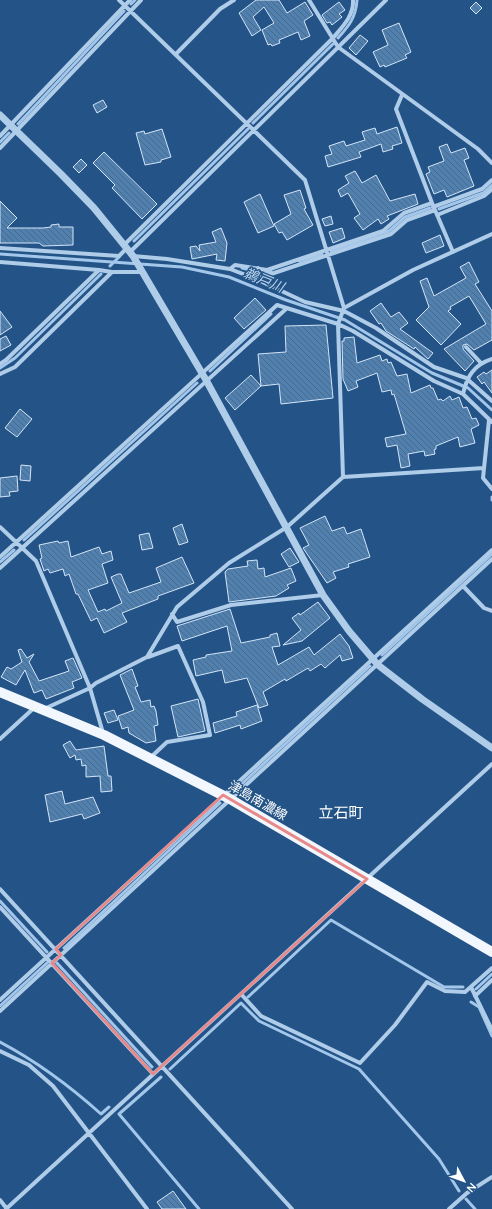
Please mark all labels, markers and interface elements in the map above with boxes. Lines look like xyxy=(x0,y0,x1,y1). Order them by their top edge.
water label: 鵜戸川 xyxy=(241,264,289,297)
street label: 津島南濃線 xyxy=(226,777,290,823)
district label: 立石町 xyxy=(318,803,364,822)
north arrow xyxy=(444,1161,484,1201)
text: N xyxy=(464,1180,479,1195)

